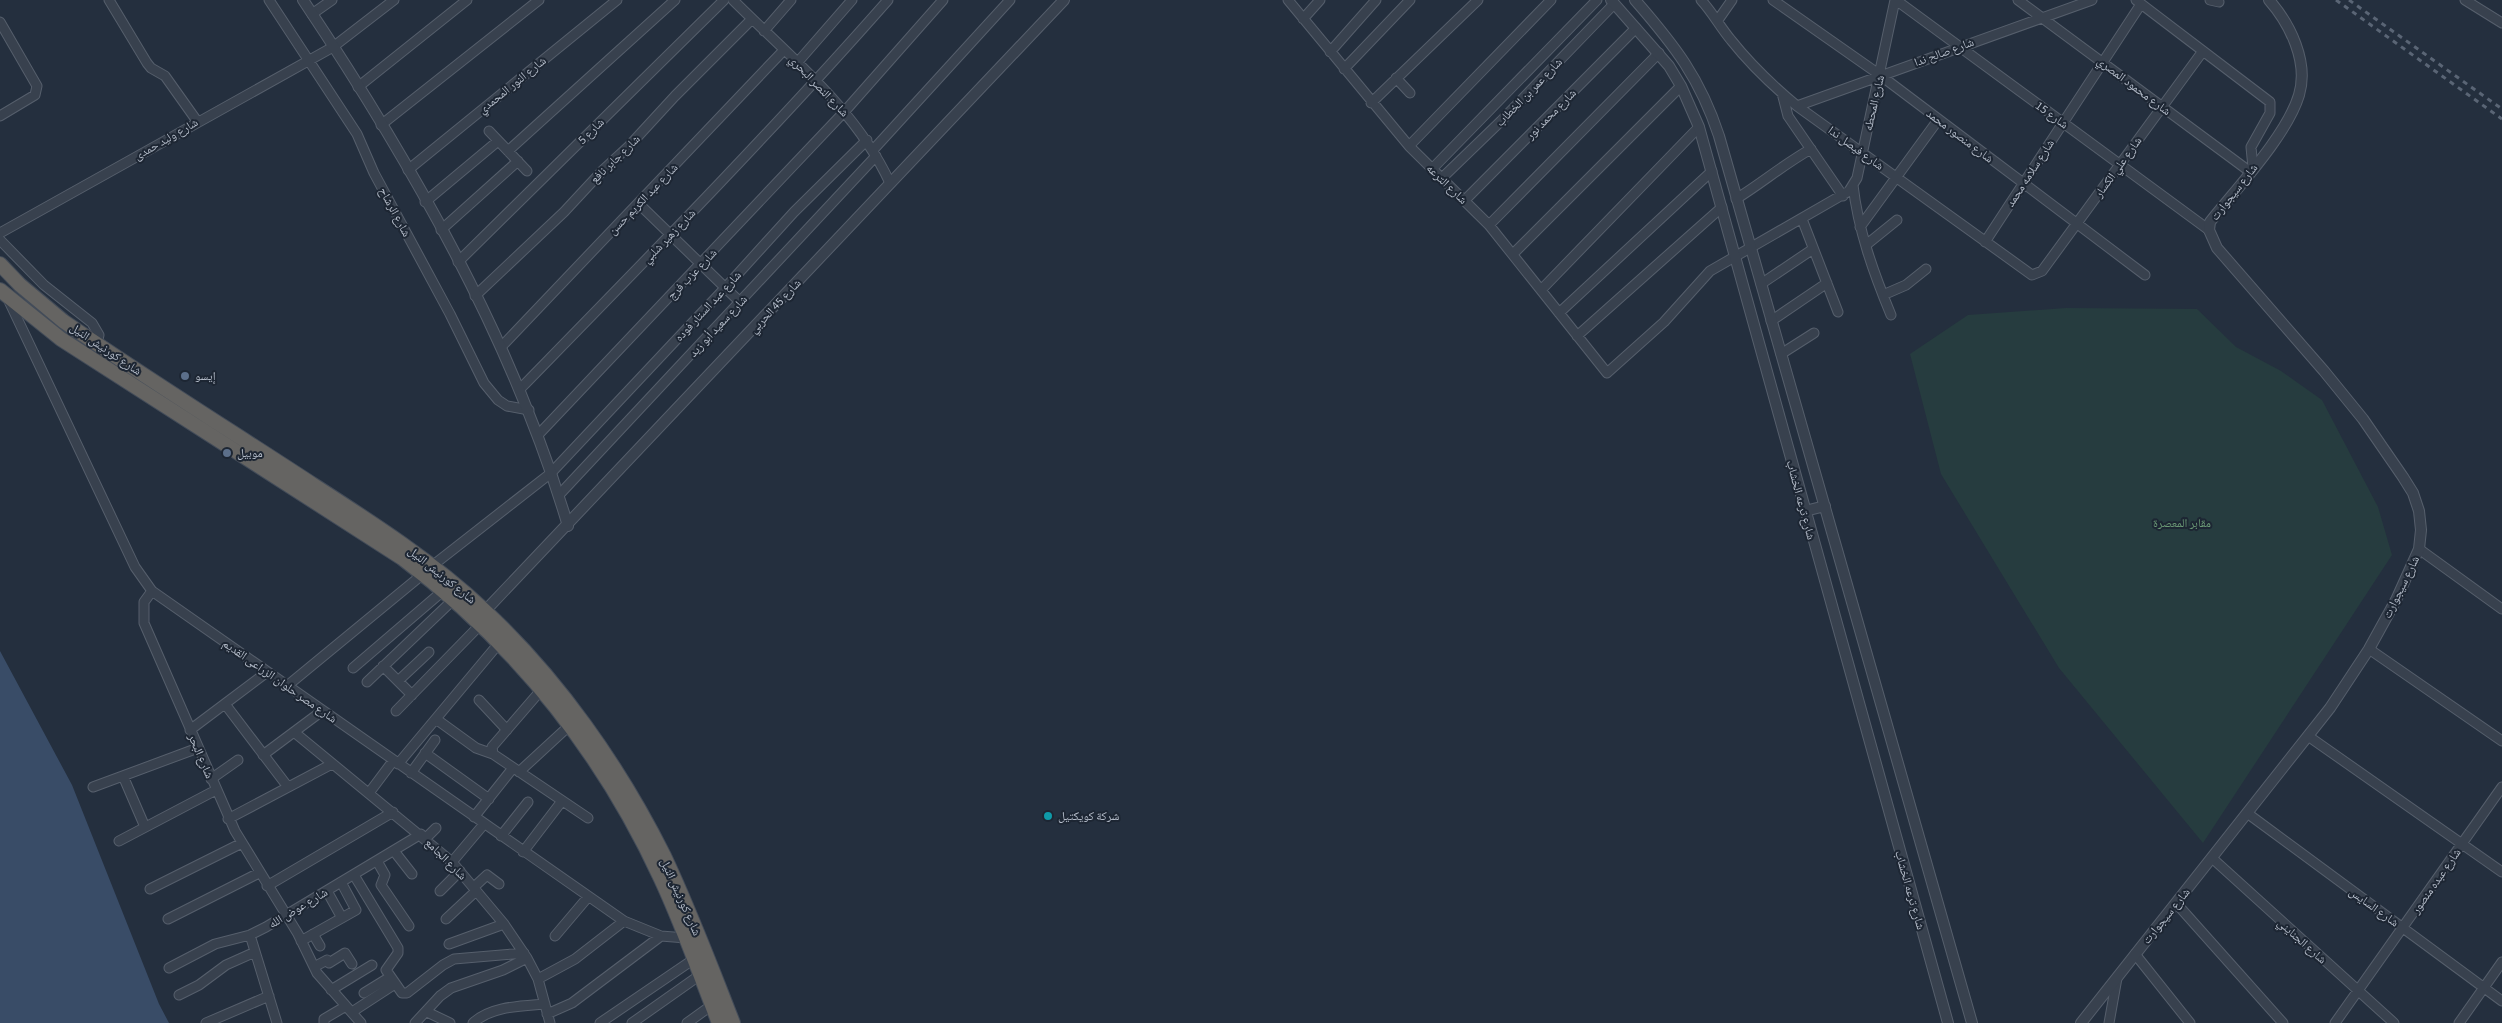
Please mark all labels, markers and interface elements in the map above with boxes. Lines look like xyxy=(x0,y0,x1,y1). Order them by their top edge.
street label: شارع صالح ندا xyxy=(1912,34,1977,71)
street label: شارع النصر البحري xyxy=(784,52,853,122)
street label: شارع النور المحمدي xyxy=(475,53,551,119)
street label: شارع محمود المصري xyxy=(2093,53,2174,121)
street label: شارع عمر بن الخطاب xyxy=(1492,54,1567,130)
street label: شارع المحطه xyxy=(1860,74,1889,133)
street label: شارع محمد نور xyxy=(1522,85,1581,144)
street label: شارع 15 xyxy=(2032,98,2072,133)
street label: شارع منصور محمد xyxy=(1923,105,1997,167)
street label: شارع وليد حمدى xyxy=(131,114,202,165)
street label: شارع 5 xyxy=(574,114,608,148)
street label: شارع فيصل ندا xyxy=(1824,122,1887,175)
street label: شارع جابر نافع xyxy=(587,131,644,188)
street label: شارع علي الكسار xyxy=(2090,133,2147,203)
street label: شارع سلامه محمد xyxy=(2002,136,2059,211)
street label: شارع عبد الكريم حسن xyxy=(605,160,682,239)
street label: شارع الترعه xyxy=(1422,160,1471,208)
street label: شارع سيجوارت xyxy=(2207,160,2262,224)
street label: شارع الرشاح xyxy=(374,184,415,240)
street label: شارع زهير شلبي xyxy=(639,205,701,268)
street label: شارع عزب فرج xyxy=(664,245,721,304)
street label: شارع عبد الستار فوده xyxy=(671,267,746,345)
street label: شارع 45 الحربي xyxy=(746,275,806,338)
street label: شارع سعيد أبو زيد xyxy=(685,292,752,361)
street label: شارع كورنيش النيل xyxy=(67,319,145,380)
place label: إيسو xyxy=(195,368,216,385)
marker: إيسو xyxy=(179,370,191,382)
place label: موبيل xyxy=(237,445,263,462)
marker: موبيل xyxy=(221,447,233,459)
street label: شارع ترعه الخشاب xyxy=(1782,458,1819,542)
park label: مقابر المعصرة xyxy=(2153,515,2211,532)
street label: شارع كورنيش النيل xyxy=(404,543,479,608)
street label: شارع سيجوارت xyxy=(2379,553,2424,621)
street label: شارع مصر حلوان الزراعى القديم xyxy=(219,635,341,728)
street label: شارع البحر xyxy=(183,730,218,781)
place label: شركة كويكتيل xyxy=(1058,808,1120,825)
marker: شركة كويكتيل xyxy=(1042,810,1054,822)
street label: شارع الجامع xyxy=(421,835,470,884)
street label: شارع عبده منصور xyxy=(2407,845,2465,918)
street label: شارع ترعه الخشاب xyxy=(1890,849,1929,932)
street label: شارع كورنيش النيل xyxy=(656,856,705,939)
street label: شارع عوض الله xyxy=(265,884,331,933)
street label: شارع السايس xyxy=(2345,884,2402,931)
street label: شارع سيجوارت xyxy=(2138,885,2194,948)
street label: شارع الجنايني xyxy=(2273,915,2330,969)

